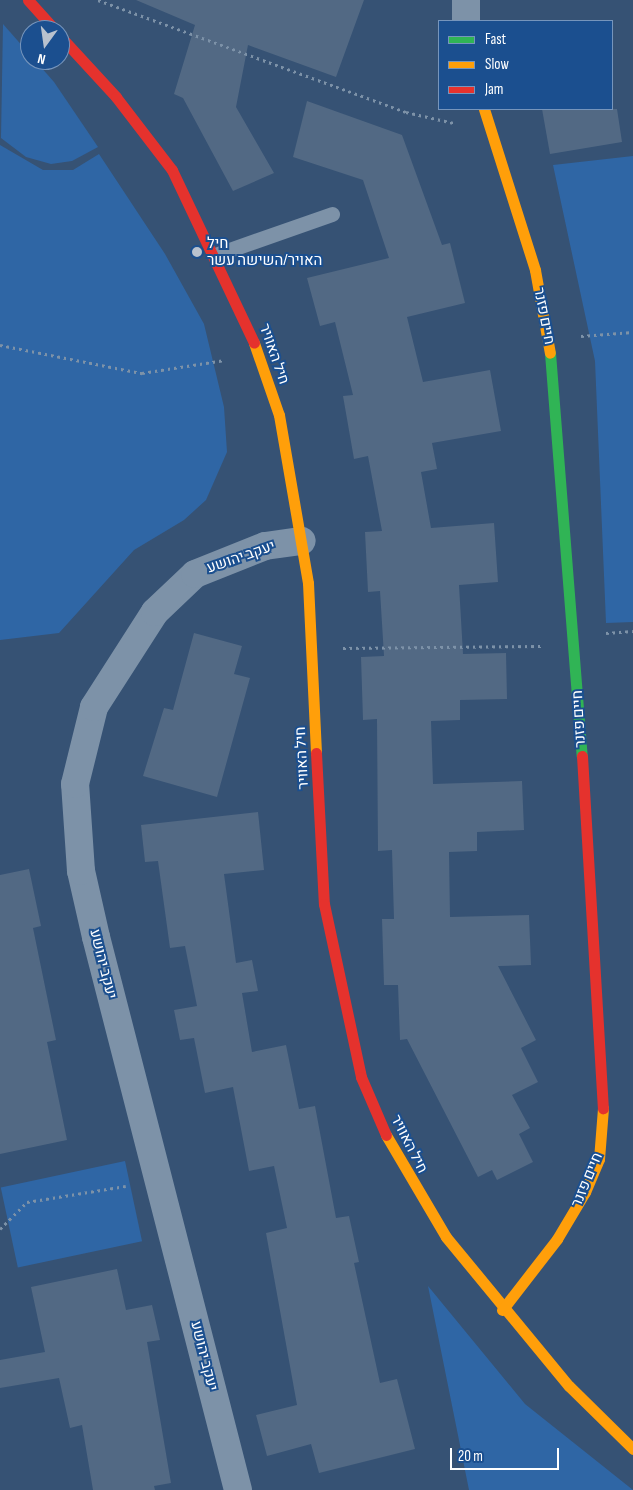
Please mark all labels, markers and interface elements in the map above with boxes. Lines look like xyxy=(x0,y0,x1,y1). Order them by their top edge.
north arrow xyxy=(20,20,70,70)
legend xyxy=(438,20,613,110)
text: Fast xyxy=(485,30,506,49)
text: N xyxy=(36,50,47,68)
text: Slow xyxy=(485,55,509,74)
text: Jam xyxy=(485,80,503,99)
place label: חיל האויר/השישה עשר xyxy=(207,234,322,269)
marker: חיל האויר/השישה עשר xyxy=(191,246,203,258)
street label: חיים פזנר xyxy=(530,286,558,346)
street label: חיל האוויר xyxy=(255,321,293,387)
street label: יעקב יהושע xyxy=(204,537,278,577)
street label: חיים פזנר xyxy=(569,690,589,748)
street label: חיל האוויר xyxy=(291,726,313,790)
street label: יעקב יהושע xyxy=(86,927,120,1001)
street label: חיל האוויר xyxy=(387,1112,431,1176)
street label: חיים פזנר xyxy=(567,1150,607,1210)
street label: יעקב יהושע xyxy=(187,1319,221,1393)
scale bar xyxy=(453,1438,562,1470)
text: 20 m xyxy=(458,1447,483,1466)

